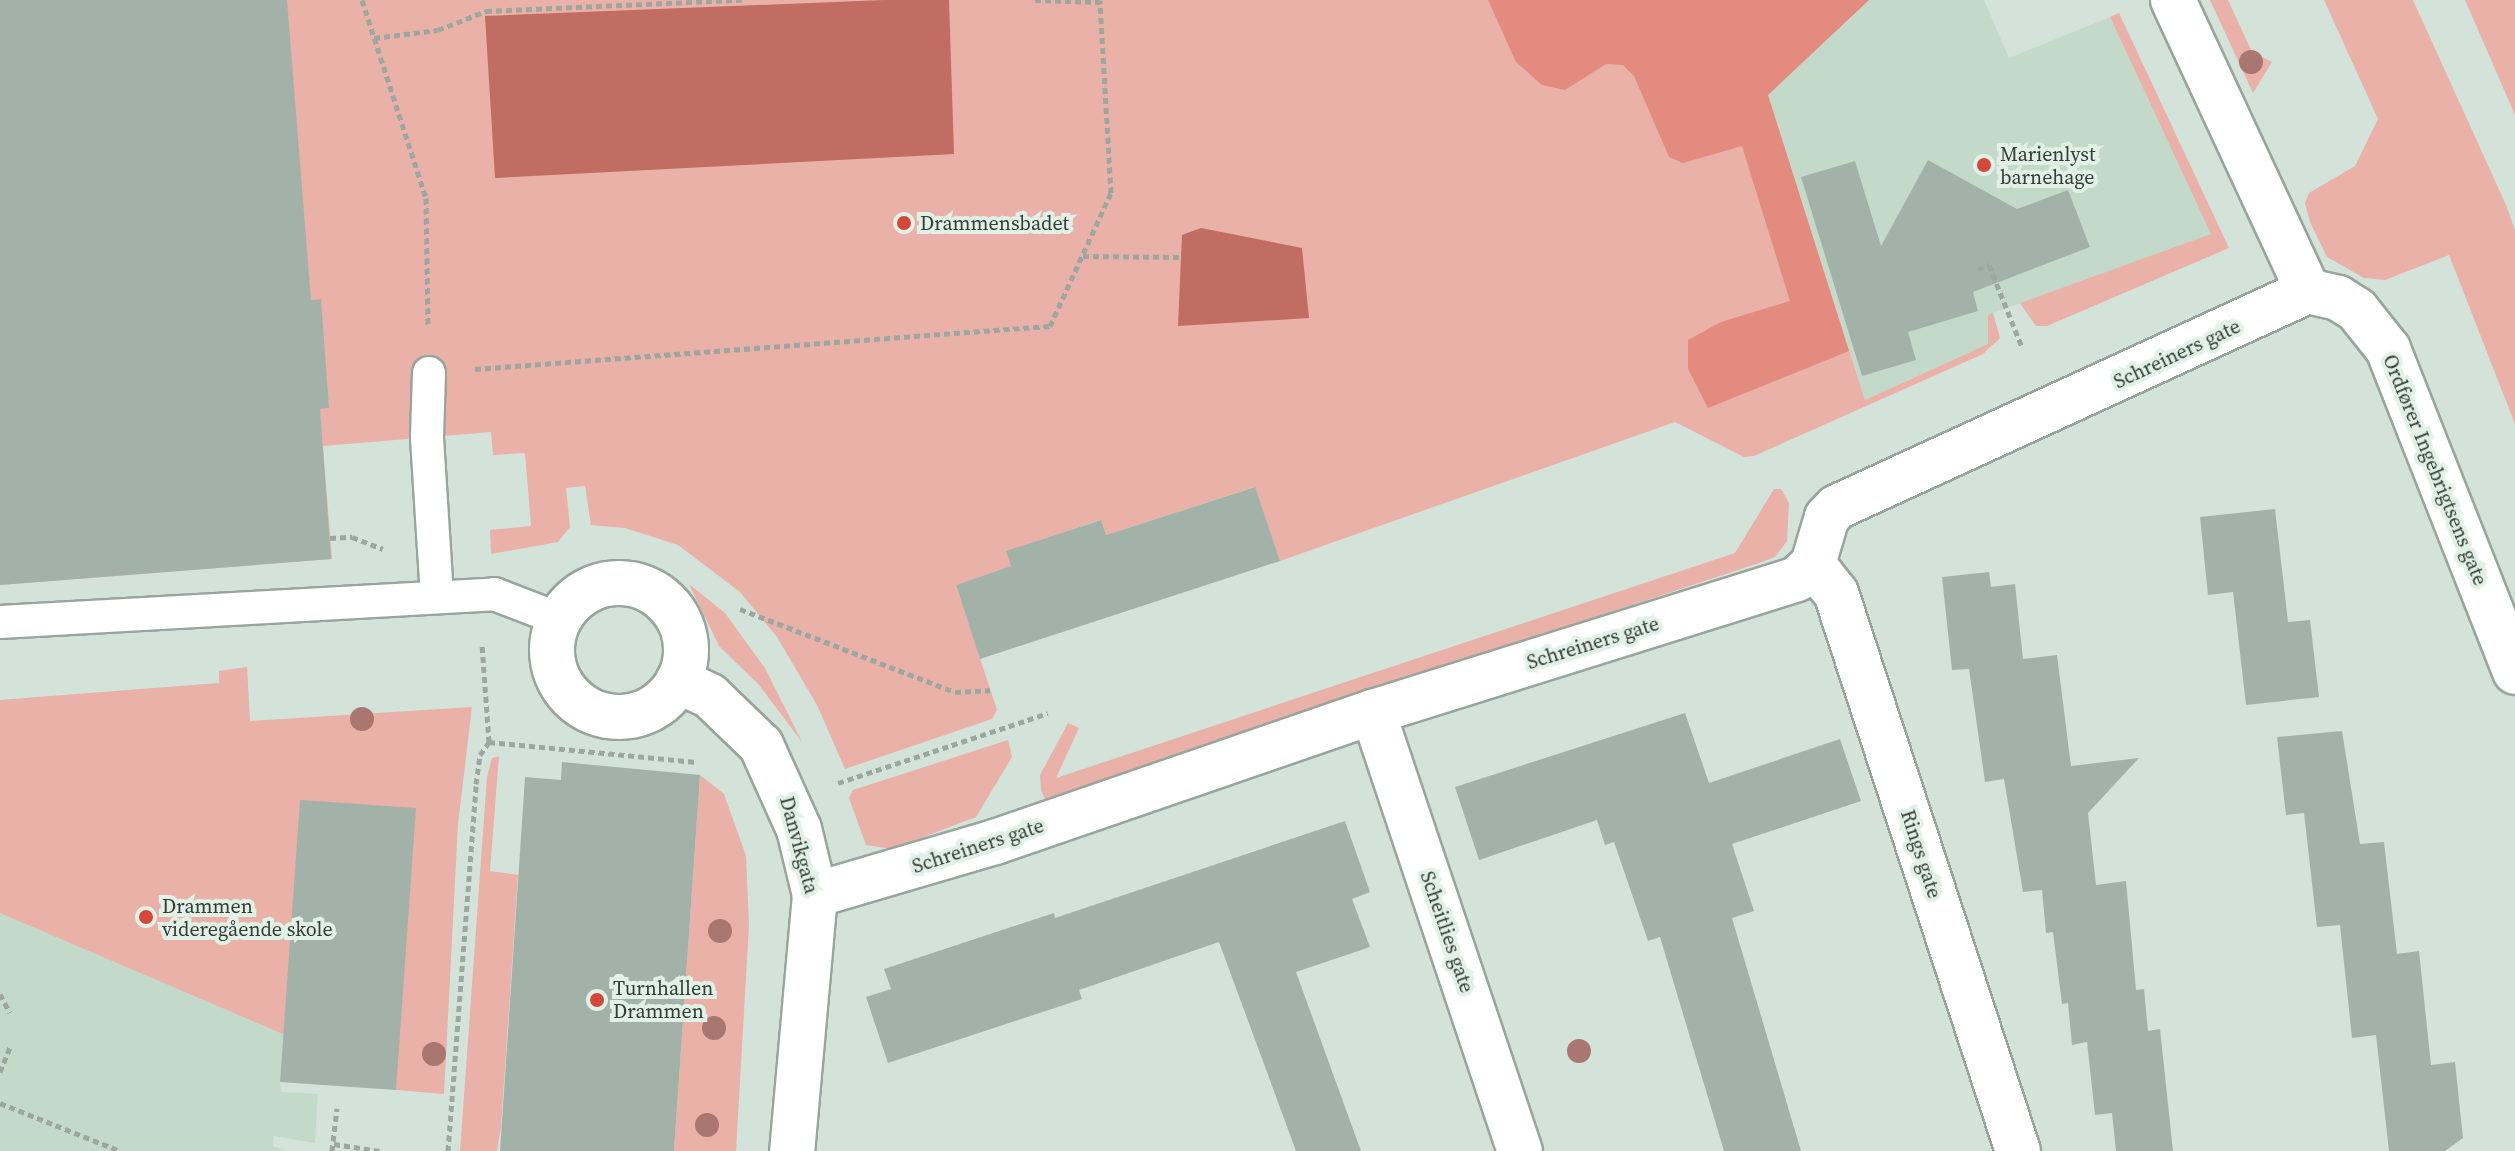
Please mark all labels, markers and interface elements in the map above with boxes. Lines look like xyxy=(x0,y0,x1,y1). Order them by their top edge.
place label: Marienlyst barnehage xyxy=(2000,142,2095,189)
marker: Marienlyst barnehage xyxy=(1975,156,1993,174)
place label: Drammensbadet xyxy=(920,211,1069,235)
marker: Drammensbadet xyxy=(895,214,913,232)
street label: Schreiners gate xyxy=(2110,314,2244,394)
street label: Ordfører Ingebrigtsens gate xyxy=(2378,351,2492,589)
street label: Schreiners gate xyxy=(1524,611,1662,675)
street label: Danvikgata xyxy=(775,794,823,896)
street label: Rings gate xyxy=(1895,807,1947,901)
street label: Schreiners gate xyxy=(909,813,1047,879)
street label: Scheitlies gate xyxy=(1415,868,1479,996)
place label: Drammen videregående skole xyxy=(162,894,333,941)
marker: Drammen videregående skole xyxy=(137,908,155,926)
place label: Turnhallen Drammen xyxy=(613,976,713,1023)
marker: Turnhallen Drammen xyxy=(588,991,606,1009)

